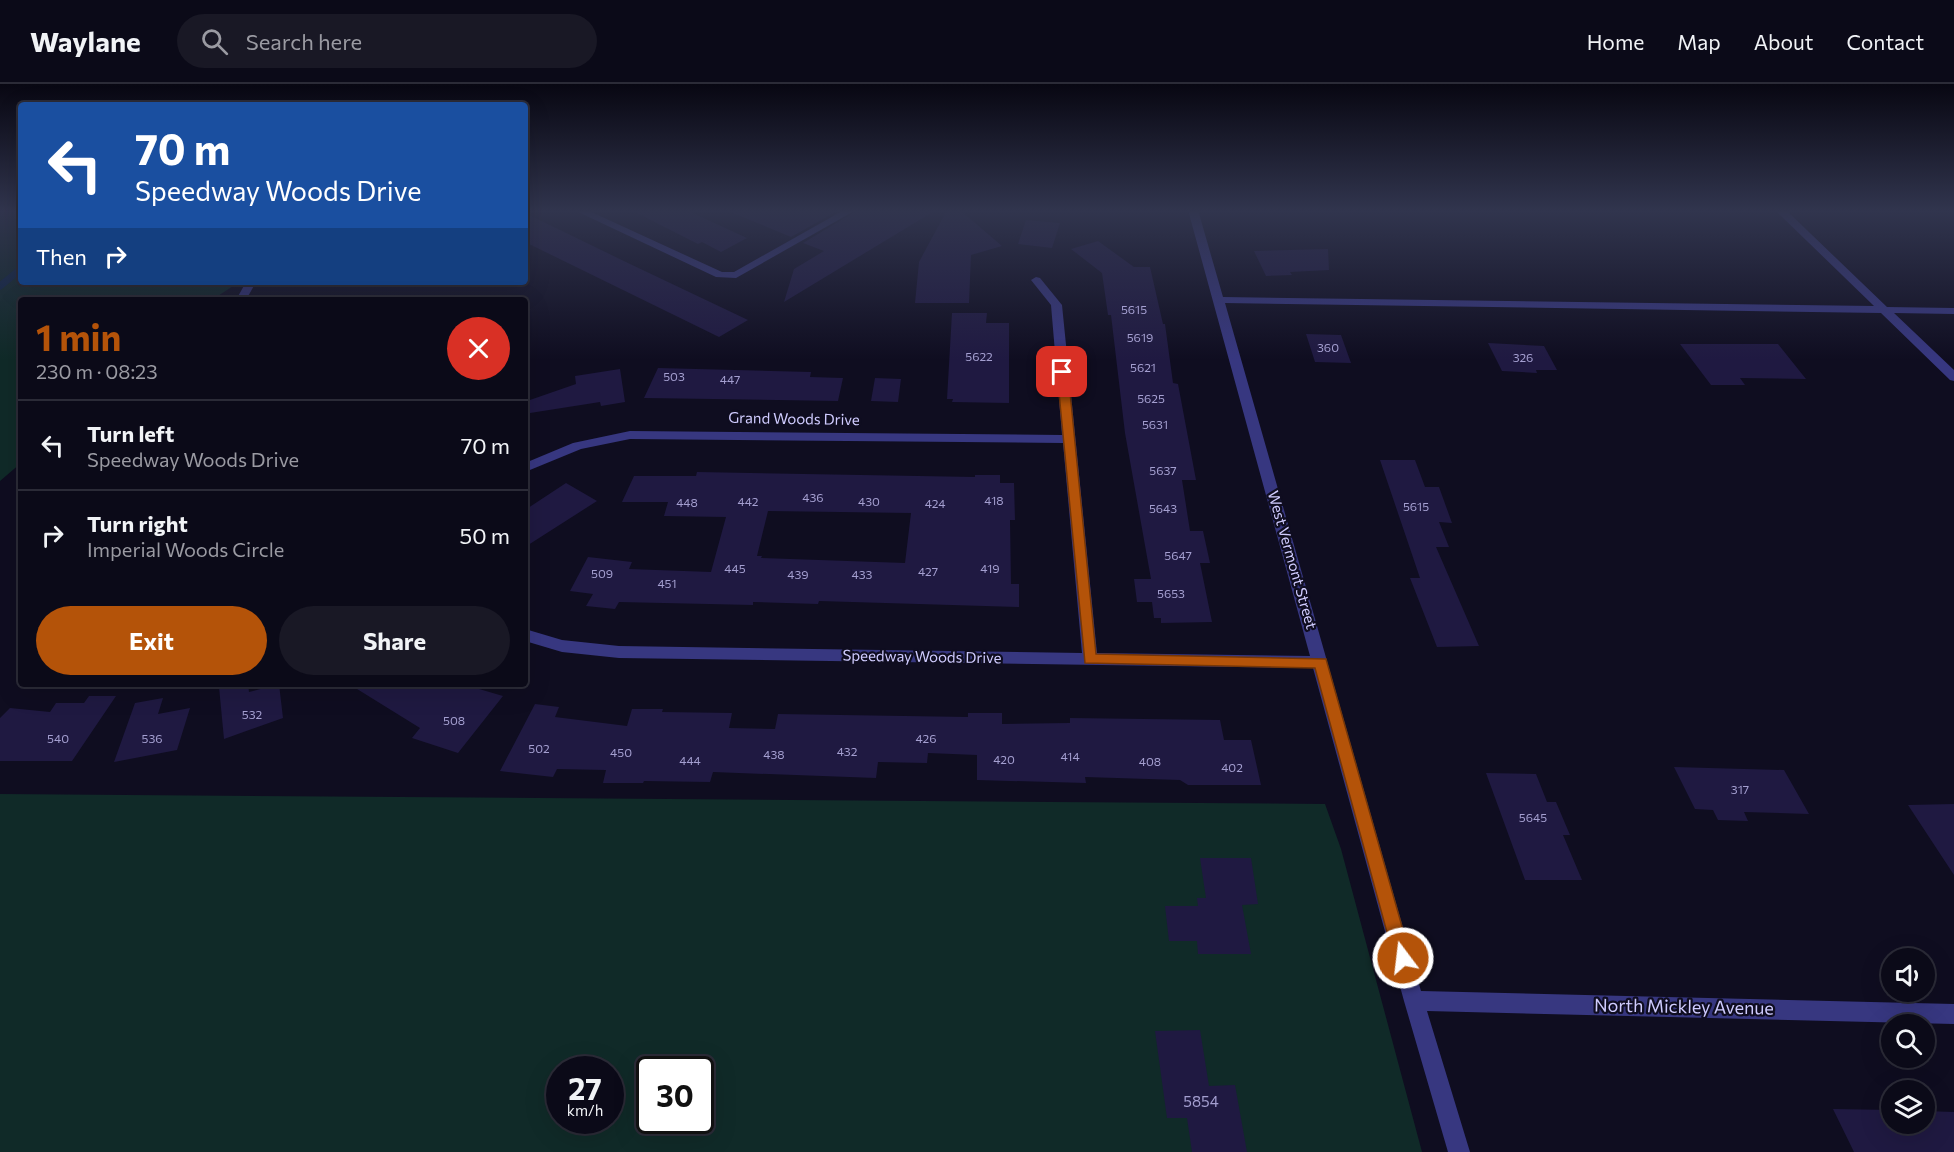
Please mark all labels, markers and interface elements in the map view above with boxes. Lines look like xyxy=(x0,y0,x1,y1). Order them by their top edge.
search box xyxy=(177,14,597,68)
text: Waylane xyxy=(30,24,141,58)
icon: search xyxy=(198,25,231,58)
text: Search here xyxy=(246,28,362,55)
text: Home xyxy=(1587,29,1644,54)
text: Map xyxy=(1677,29,1721,54)
text: About xyxy=(1754,29,1813,54)
text: Contact xyxy=(1846,29,1924,54)
text: 70 m xyxy=(135,122,230,174)
icon: left xyxy=(36,126,114,204)
text: Speedway Woods Drive xyxy=(135,174,421,207)
icon: right xyxy=(99,240,132,273)
text: Then xyxy=(36,243,87,270)
house number: 5615 xyxy=(1121,302,1147,316)
text: 1 min xyxy=(36,314,121,358)
button: close xyxy=(447,317,510,380)
house number: 5619 xyxy=(1127,330,1153,344)
house number: 360 xyxy=(1317,340,1339,354)
pin xyxy=(1036,346,1087,397)
house number: 5622 xyxy=(965,349,993,363)
house number: 326 xyxy=(1513,350,1533,364)
icon: arrive xyxy=(1045,355,1078,388)
text: 230 m · 08:23 xyxy=(36,359,158,383)
house number: 5621 xyxy=(1130,360,1156,374)
house number: 503 xyxy=(663,369,685,383)
house number: 447 xyxy=(720,372,740,386)
house number: 5625 xyxy=(1137,391,1165,405)
street label: Grand Woods Drive xyxy=(728,408,860,428)
house number: 5631 xyxy=(1142,417,1168,431)
text: Turn left xyxy=(87,420,174,447)
icon: left xyxy=(36,429,69,462)
text: 70 m xyxy=(461,432,510,459)
text: Speedway Woods Drive xyxy=(87,447,299,471)
house number: 5637 xyxy=(1149,463,1177,477)
street label: West Vermont Street xyxy=(1265,488,1321,631)
house number: 436 xyxy=(802,490,824,504)
house number: 418 xyxy=(984,493,1004,507)
house number: 442 xyxy=(738,494,759,508)
house number: 430 xyxy=(858,494,880,508)
house number: 448 xyxy=(676,495,698,509)
house number: 424 xyxy=(925,496,945,510)
house number: 5615 xyxy=(1403,499,1429,513)
house number: 5643 xyxy=(1149,501,1177,515)
text: Turn right xyxy=(87,510,188,537)
icon: right xyxy=(36,519,69,552)
text: 50 m xyxy=(460,522,510,549)
text: Imperial Woods Circle xyxy=(87,537,284,561)
house number: 5647 xyxy=(1164,548,1192,562)
house number: 445 xyxy=(724,561,746,575)
house number: 419 xyxy=(980,561,1000,575)
house number: 427 xyxy=(918,564,938,578)
house number: 509 xyxy=(591,566,613,580)
house number: 439 xyxy=(787,567,809,581)
house number: 433 xyxy=(852,567,873,581)
house number: 451 xyxy=(657,576,677,590)
house number: 5653 xyxy=(1157,586,1185,600)
button: Exit xyxy=(36,606,267,675)
button: Share xyxy=(279,606,510,675)
street label: Speedway Woods Drive xyxy=(842,646,1002,666)
house number: 532 xyxy=(242,707,263,721)
house number: 508 xyxy=(443,713,465,727)
house number: 540 xyxy=(47,731,69,745)
house number: 536 xyxy=(141,731,163,745)
house number: 426 xyxy=(916,731,936,745)
house number: 502 xyxy=(528,741,550,755)
house number: 432 xyxy=(837,744,858,758)
house number: 450 xyxy=(610,745,632,759)
house number: 438 xyxy=(763,747,785,761)
house number: 414 xyxy=(1060,749,1080,763)
house number: 420 xyxy=(993,752,1015,766)
house number: 444 xyxy=(679,753,701,767)
house number: 408 xyxy=(1139,754,1161,768)
house number: 402 xyxy=(1221,760,1243,774)
house number: 317 xyxy=(1731,782,1749,796)
house number: 5645 xyxy=(1519,810,1547,824)
position arrow xyxy=(1371,926,1435,990)
map controls xyxy=(1881,948,1935,1134)
button: sound xyxy=(1881,948,1935,1002)
street label: North Mickley Avenue xyxy=(1594,993,1774,1019)
button: search xyxy=(1881,1014,1935,1068)
speed limit sign: 30 xyxy=(636,1056,714,1134)
text: 27 xyxy=(568,1069,602,1106)
button: layers xyxy=(1881,1080,1935,1134)
house number: 5854 xyxy=(1183,1092,1219,1110)
text: km/h xyxy=(567,1101,603,1119)

